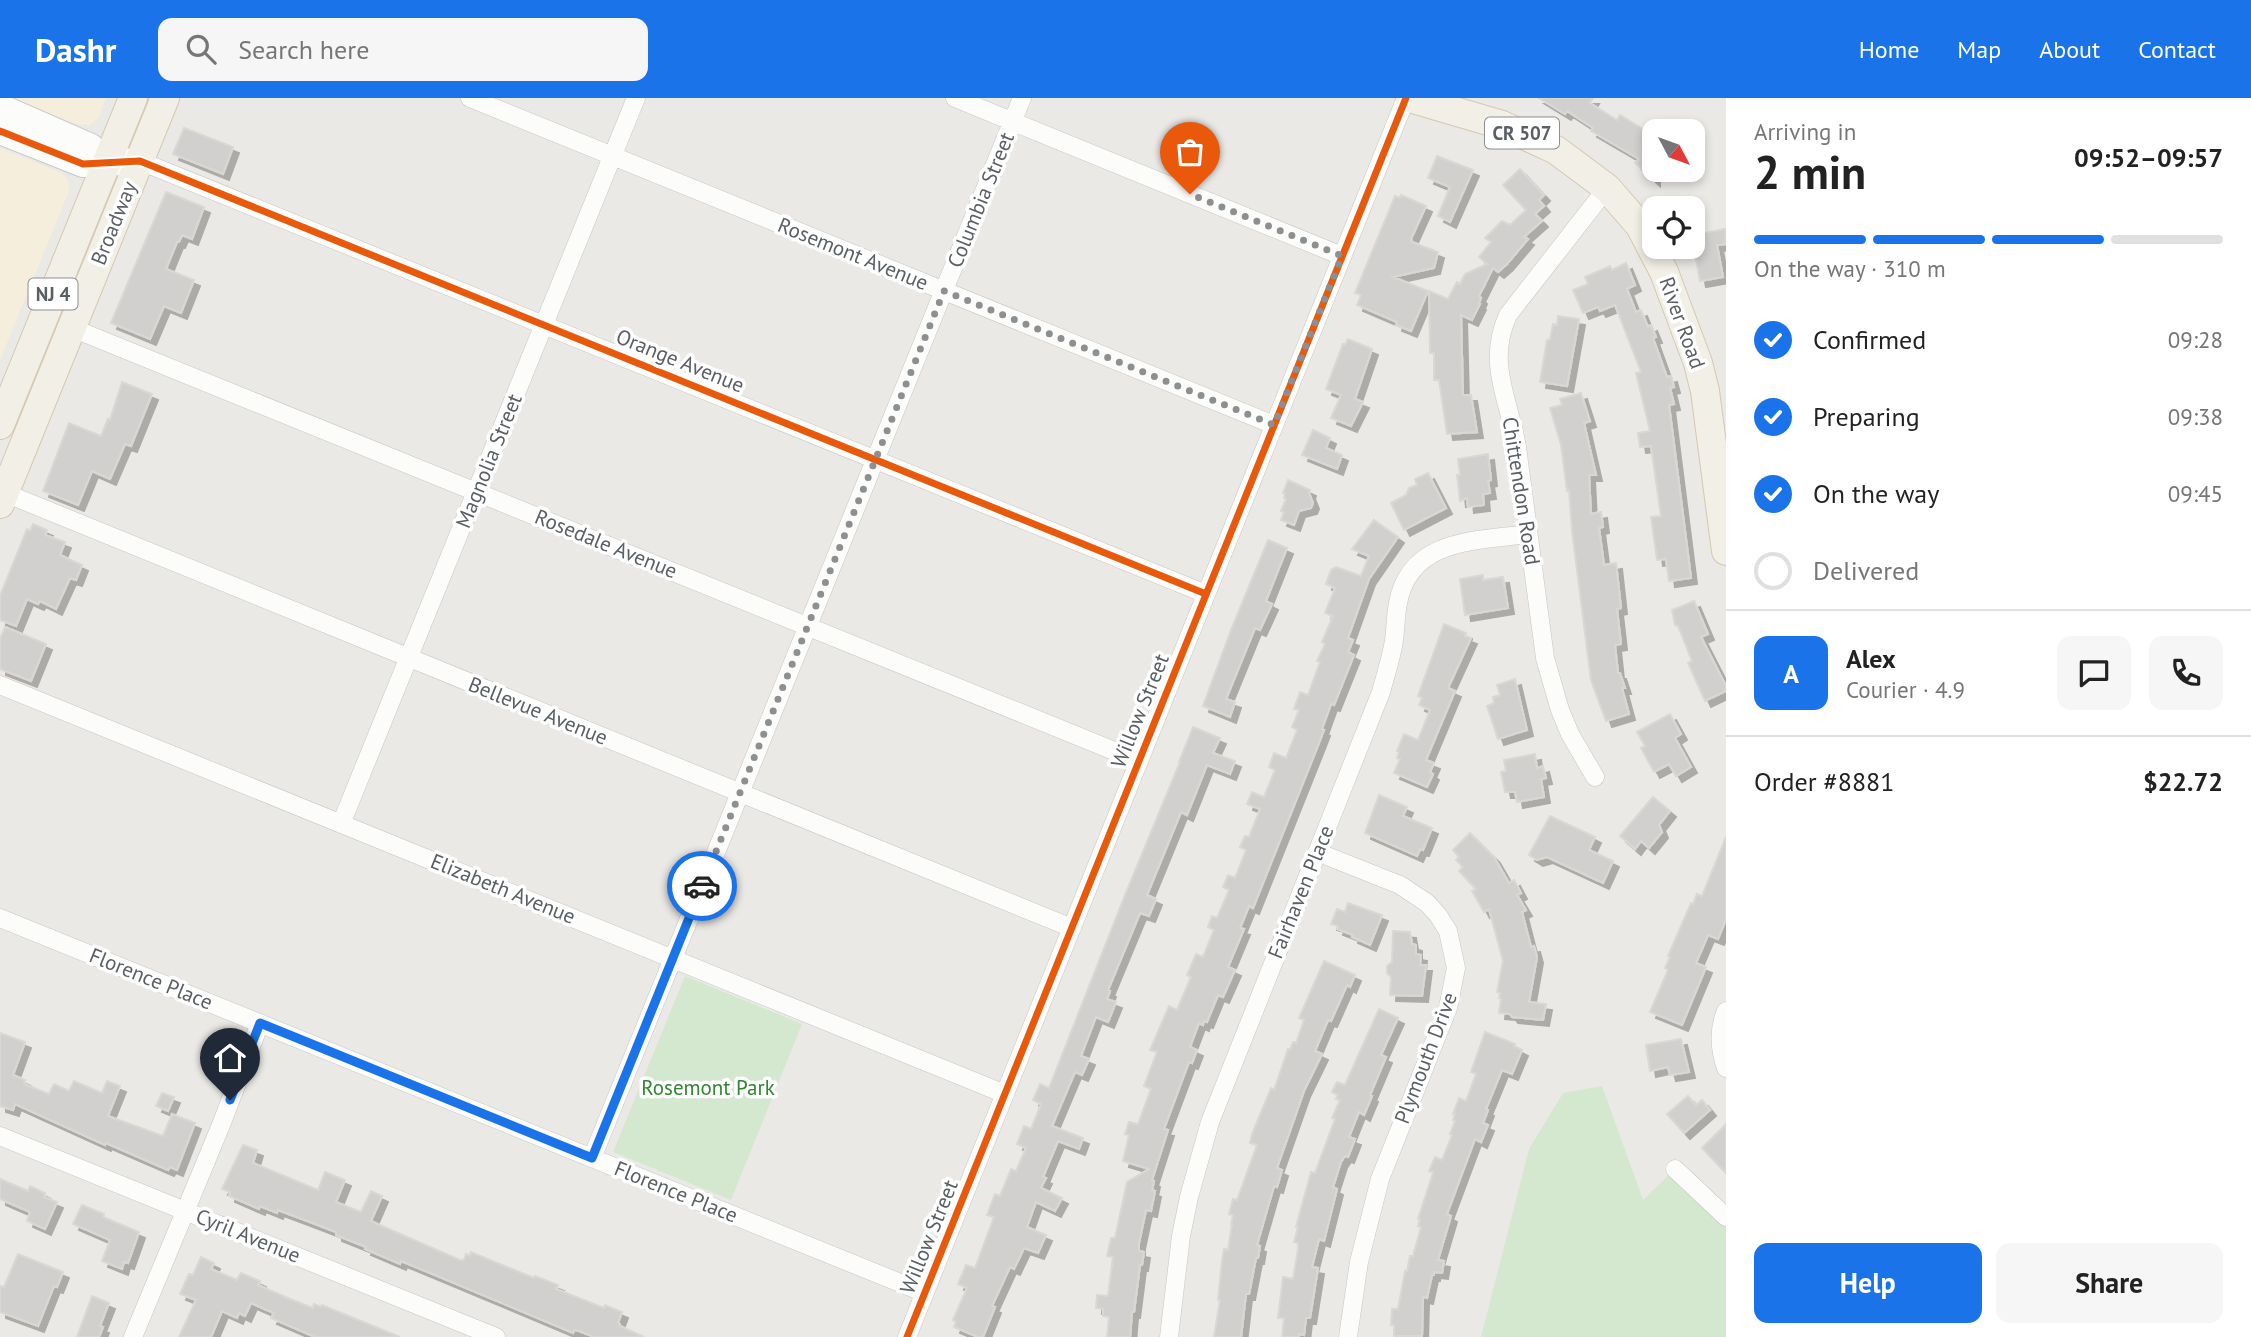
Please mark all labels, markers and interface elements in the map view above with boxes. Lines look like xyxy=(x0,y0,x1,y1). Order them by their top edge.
search box xyxy=(158,18,648,81)
text: Dashr xyxy=(35,28,116,71)
icon: search xyxy=(182,30,220,68)
text: Search here xyxy=(238,33,369,66)
text: Home xyxy=(1859,34,1919,65)
text: Map xyxy=(1957,34,2001,65)
text: About xyxy=(2039,34,2100,65)
text: Contact xyxy=(2138,34,2216,65)
text: Arriving in xyxy=(1754,117,1856,146)
road number: CR 507 xyxy=(1485,118,1559,148)
north arrow xyxy=(1642,119,1704,182)
map controls xyxy=(1642,119,1705,259)
pin xyxy=(1160,122,1220,194)
street label: Columbia Street xyxy=(941,128,1020,271)
icon: bag xyxy=(1171,133,1209,171)
text: 09:52–09:57 xyxy=(2074,141,2223,174)
text: 2 min xyxy=(1754,142,1866,202)
street label: Broadway xyxy=(85,177,143,269)
button: locate xyxy=(1642,196,1705,259)
street label: Rosemont Avenue xyxy=(774,211,932,296)
text: On the way · 310 m xyxy=(1754,254,1946,283)
street label: River Road xyxy=(1653,273,1712,373)
road number: NJ 4 xyxy=(28,278,78,310)
icon: check xyxy=(1754,321,1792,359)
street label: Orange Avenue xyxy=(612,323,748,399)
text: Confirmed xyxy=(1813,323,1926,356)
text: 09:28 xyxy=(2168,325,2223,354)
street label: Magnolia Street xyxy=(449,390,528,532)
icon: check xyxy=(1754,398,1792,436)
text: Preparing xyxy=(1813,400,1920,433)
text: 09:38 xyxy=(2168,402,2223,431)
street label: Chittendon Road xyxy=(1496,415,1547,567)
icon: check xyxy=(1754,475,1792,513)
text: On the way xyxy=(1813,477,1939,510)
text: 09:45 xyxy=(2168,479,2223,508)
street label: Rosedale Avenue xyxy=(531,503,681,584)
text: Delivered xyxy=(1813,554,1919,587)
button: chat xyxy=(2057,636,2131,710)
button: phone xyxy=(2149,636,2223,710)
text: Alex xyxy=(1846,642,1896,675)
street label: Willow Street xyxy=(1104,650,1175,772)
text: A xyxy=(1783,657,1799,690)
street label: Bellevue Avenue xyxy=(465,670,612,751)
text: Courier · 4.9 xyxy=(1846,675,1965,704)
text: Order #8881 xyxy=(1754,765,1894,798)
text: $22.72 xyxy=(2143,765,2223,798)
street label: Fairhaven Place xyxy=(1262,821,1340,962)
street label: Elizabeth Avenue xyxy=(427,847,580,930)
courier xyxy=(667,851,737,921)
icon: car xyxy=(683,867,721,905)
street label: Florence Place xyxy=(86,942,217,1016)
street label: Plymouth Drive xyxy=(1388,988,1463,1127)
pin xyxy=(200,1028,260,1100)
icon: home xyxy=(211,1039,249,1077)
park label: Rosemont Park xyxy=(641,1074,775,1101)
street label: Florence Place xyxy=(611,1155,742,1229)
street label: Willow Street xyxy=(893,1176,964,1298)
street label: Cyril Avenue xyxy=(192,1202,304,1269)
button: Help xyxy=(1754,1243,1982,1323)
button: Share xyxy=(1996,1243,2223,1323)

